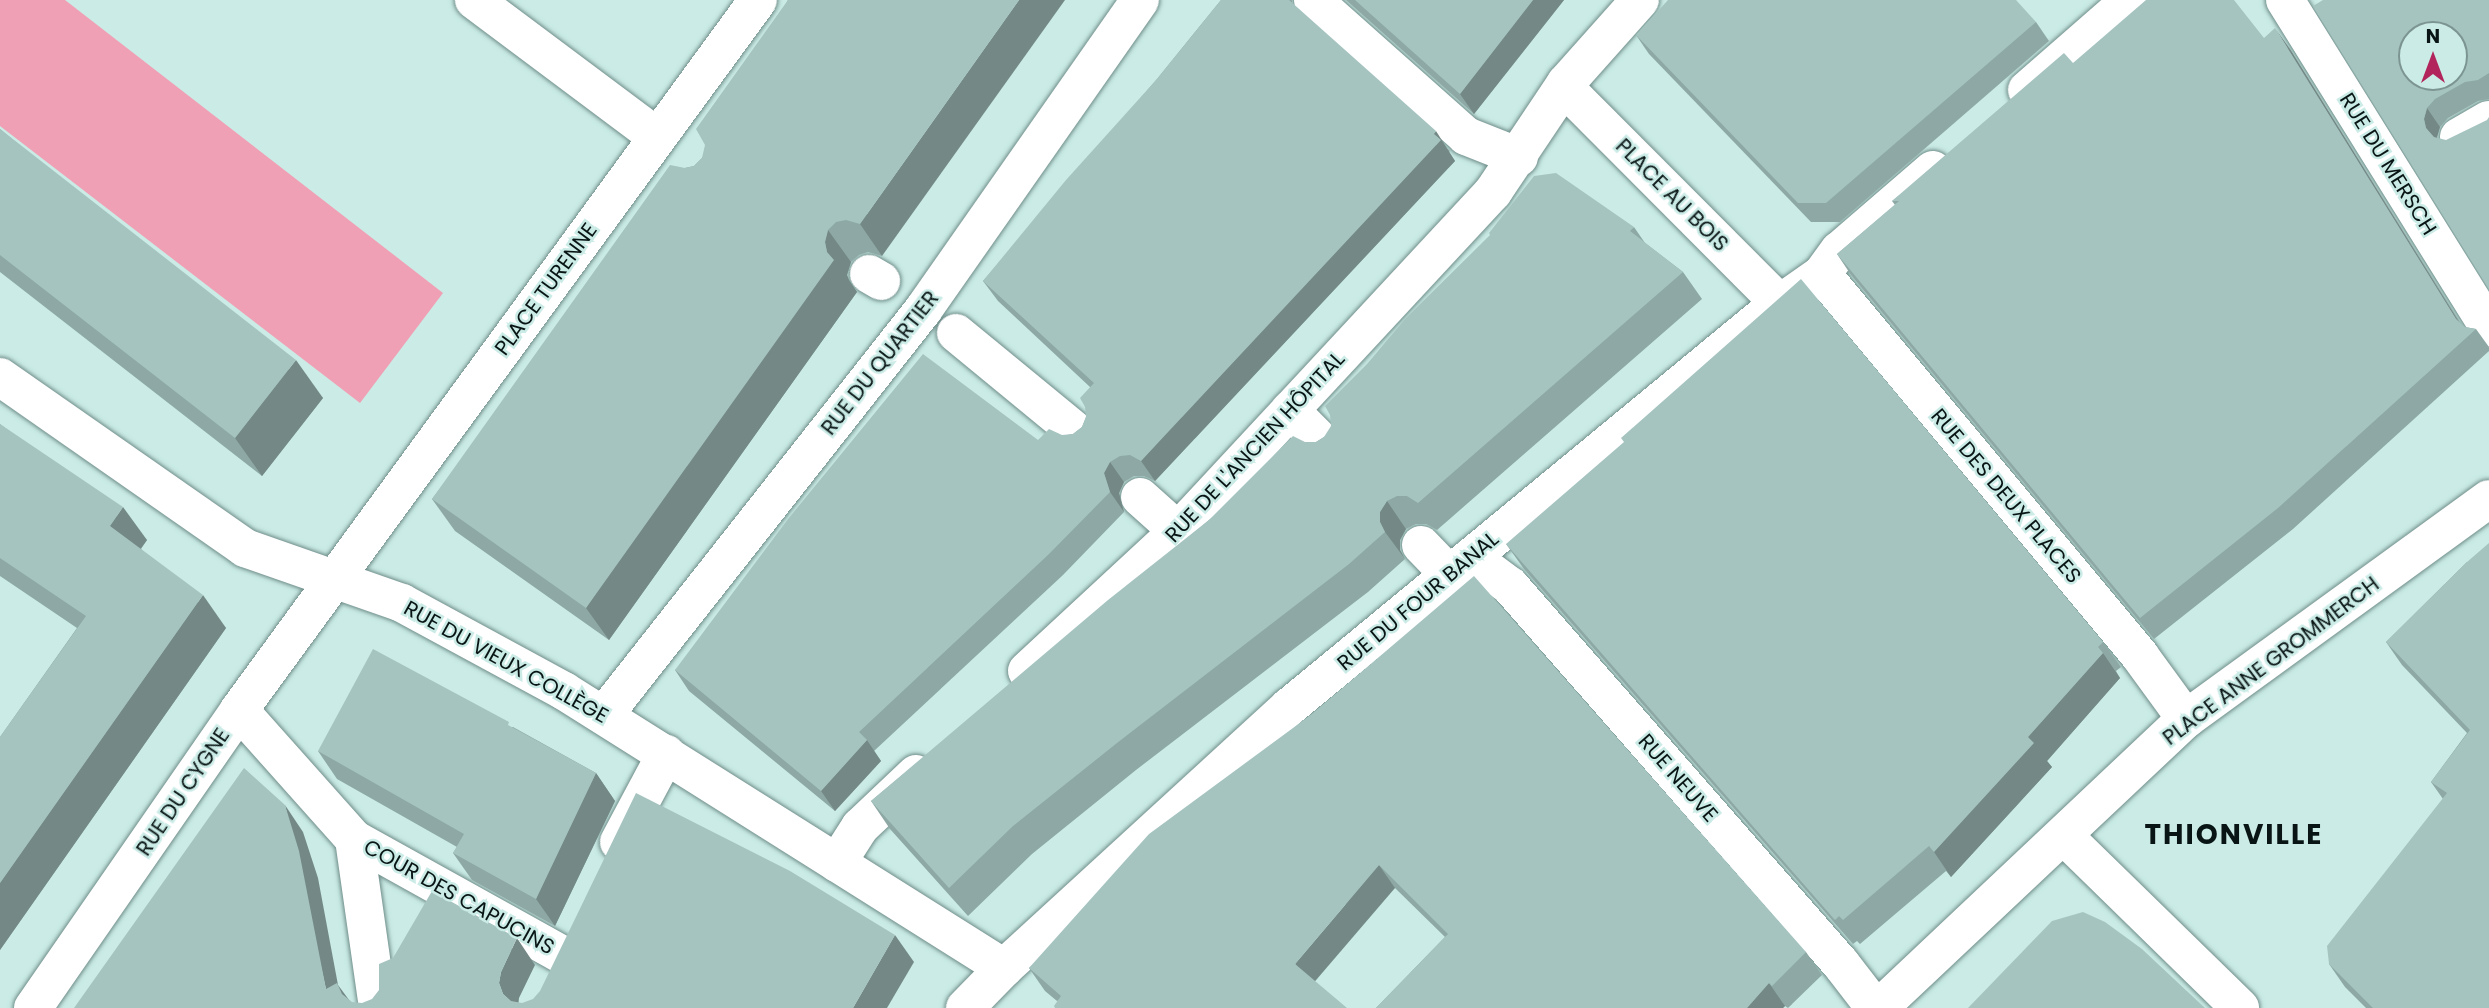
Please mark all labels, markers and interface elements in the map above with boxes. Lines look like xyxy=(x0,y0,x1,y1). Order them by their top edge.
north arrow xyxy=(2398,21,2468,91)
text: N xyxy=(2426,23,2440,50)
street label: RUE DU MERSCH xyxy=(2334,88,2442,240)
street label: PLACE AU BOIS xyxy=(1610,133,1734,257)
street label: PLACE TURENNE xyxy=(490,218,602,360)
street label: RUE DU QUARTIER xyxy=(816,286,944,440)
street label: RUE DE L'ANCIEN HÔPITAL xyxy=(1160,346,1350,548)
street label: RUE DES DEUX PLACES xyxy=(1926,404,2086,588)
street label: RUE DU FOUR BANAL xyxy=(1332,526,1504,676)
street label: PLACE ANNE GROMMERCH xyxy=(2158,571,2384,751)
street label: RUE DU VIEUX COLLÈGE xyxy=(399,595,613,729)
street label: RUE DU CYGNE xyxy=(131,723,235,861)
street label: RUE NEUVE xyxy=(1633,729,1723,827)
district label: THIONVILLE xyxy=(2146,818,2322,852)
street label: COUR DES CAPUCINS xyxy=(359,834,559,960)

